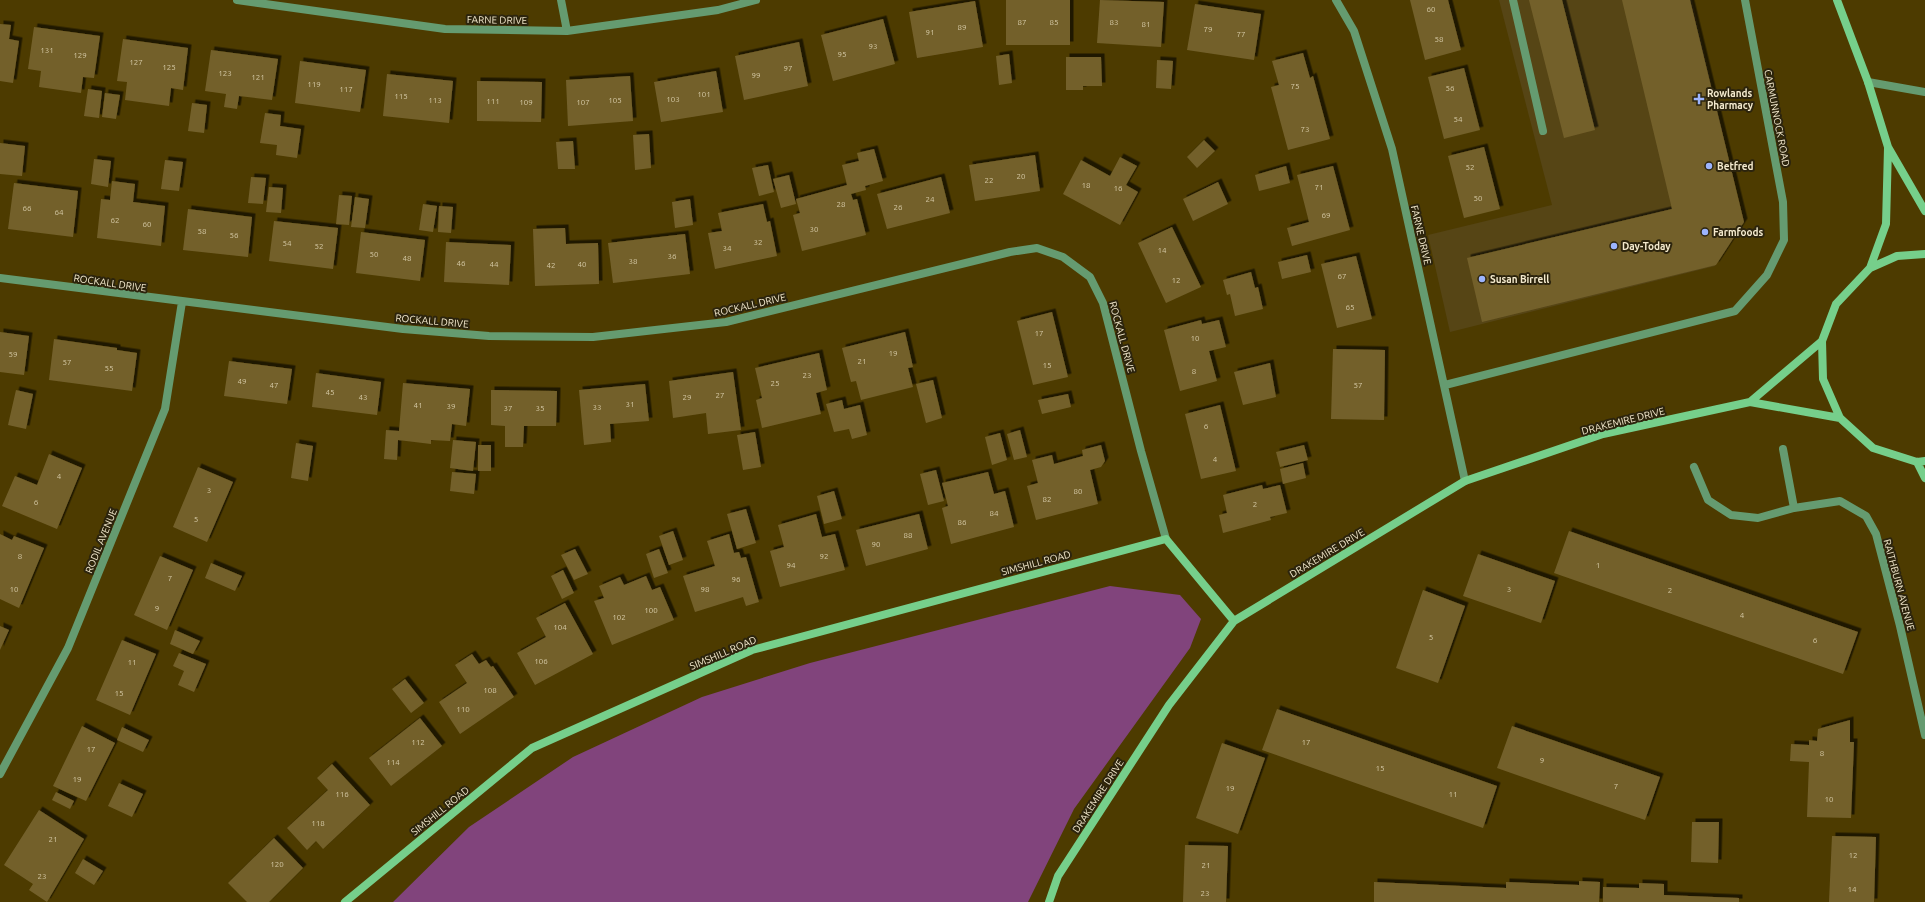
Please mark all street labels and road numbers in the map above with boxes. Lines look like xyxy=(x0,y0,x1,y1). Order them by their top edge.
street label: FARNE DRIVE xyxy=(467,14,528,26)
street label: CARMUNNOCK ROAD xyxy=(1762,69,1792,167)
street label: FARNE DRIVE xyxy=(1409,204,1433,266)
street label: ROCKALL DRIVE xyxy=(73,272,147,294)
street label: ROCKALL DRIVE xyxy=(713,291,787,319)
street label: ROCKALL DRIVE xyxy=(1107,300,1137,374)
street label: ROCKALL DRIVE xyxy=(395,312,469,330)
street label: DRAKEMIRE DRIVE xyxy=(1580,405,1666,437)
street label: RODIL AVENUE xyxy=(83,507,119,575)
street label: DRAKEMIRE DRIVE xyxy=(1288,526,1367,580)
street label: RAITHBURN AVENUE xyxy=(1881,538,1917,632)
street label: SIMSHILL ROAD xyxy=(1000,548,1072,578)
street label: SIMSHILL ROAD xyxy=(688,634,758,672)
street label: DRAKEMIRE DRIVE xyxy=(1070,757,1126,835)
street label: SIMSHILL ROAD xyxy=(409,784,471,838)

